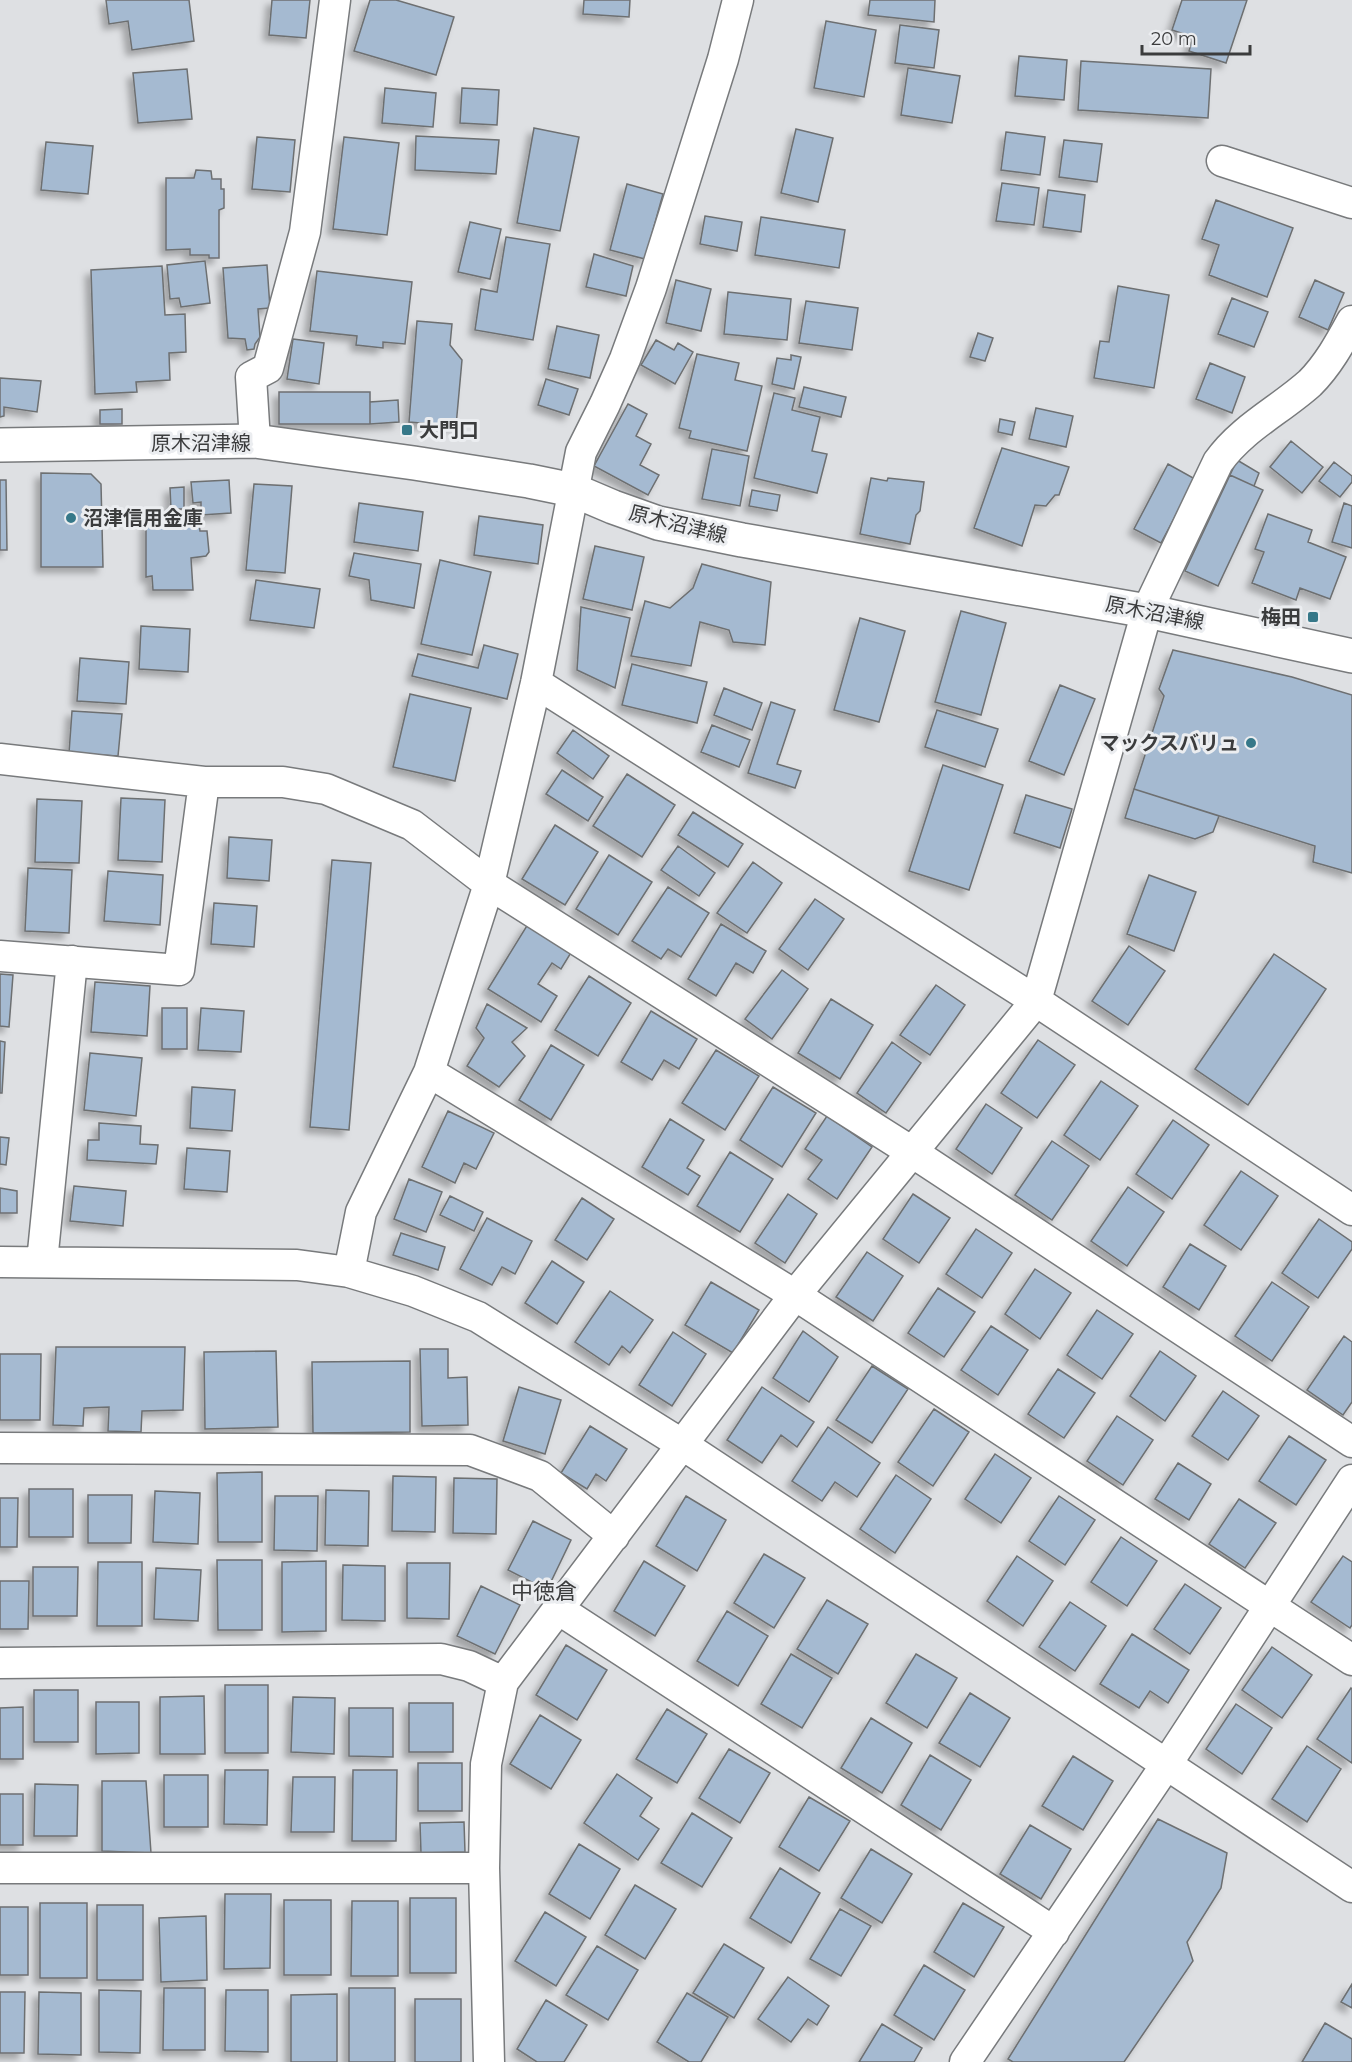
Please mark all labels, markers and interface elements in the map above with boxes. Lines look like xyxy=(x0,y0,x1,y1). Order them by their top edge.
scale bar xyxy=(1142,18,1250,56)
text: 20 m xyxy=(1151,28,1197,50)
place label: 大門口 xyxy=(419,418,479,442)
marker: 大門口 xyxy=(400,423,414,437)
street label: 原木沼津線 xyxy=(151,431,251,455)
street label: 原木沼津線 xyxy=(627,500,729,548)
place label: 沼津信用金庫 xyxy=(83,506,203,530)
marker: 沼津信用金庫 xyxy=(64,511,78,525)
street label: 原木沼津線 xyxy=(1104,592,1206,634)
place label: 梅田 xyxy=(1261,605,1301,629)
marker: 梅田 xyxy=(1306,610,1320,624)
place label: マックスバリュ xyxy=(1100,731,1239,755)
marker: マックスバリュ xyxy=(1244,736,1258,750)
district label: 中徳倉 xyxy=(511,1578,577,1605)

